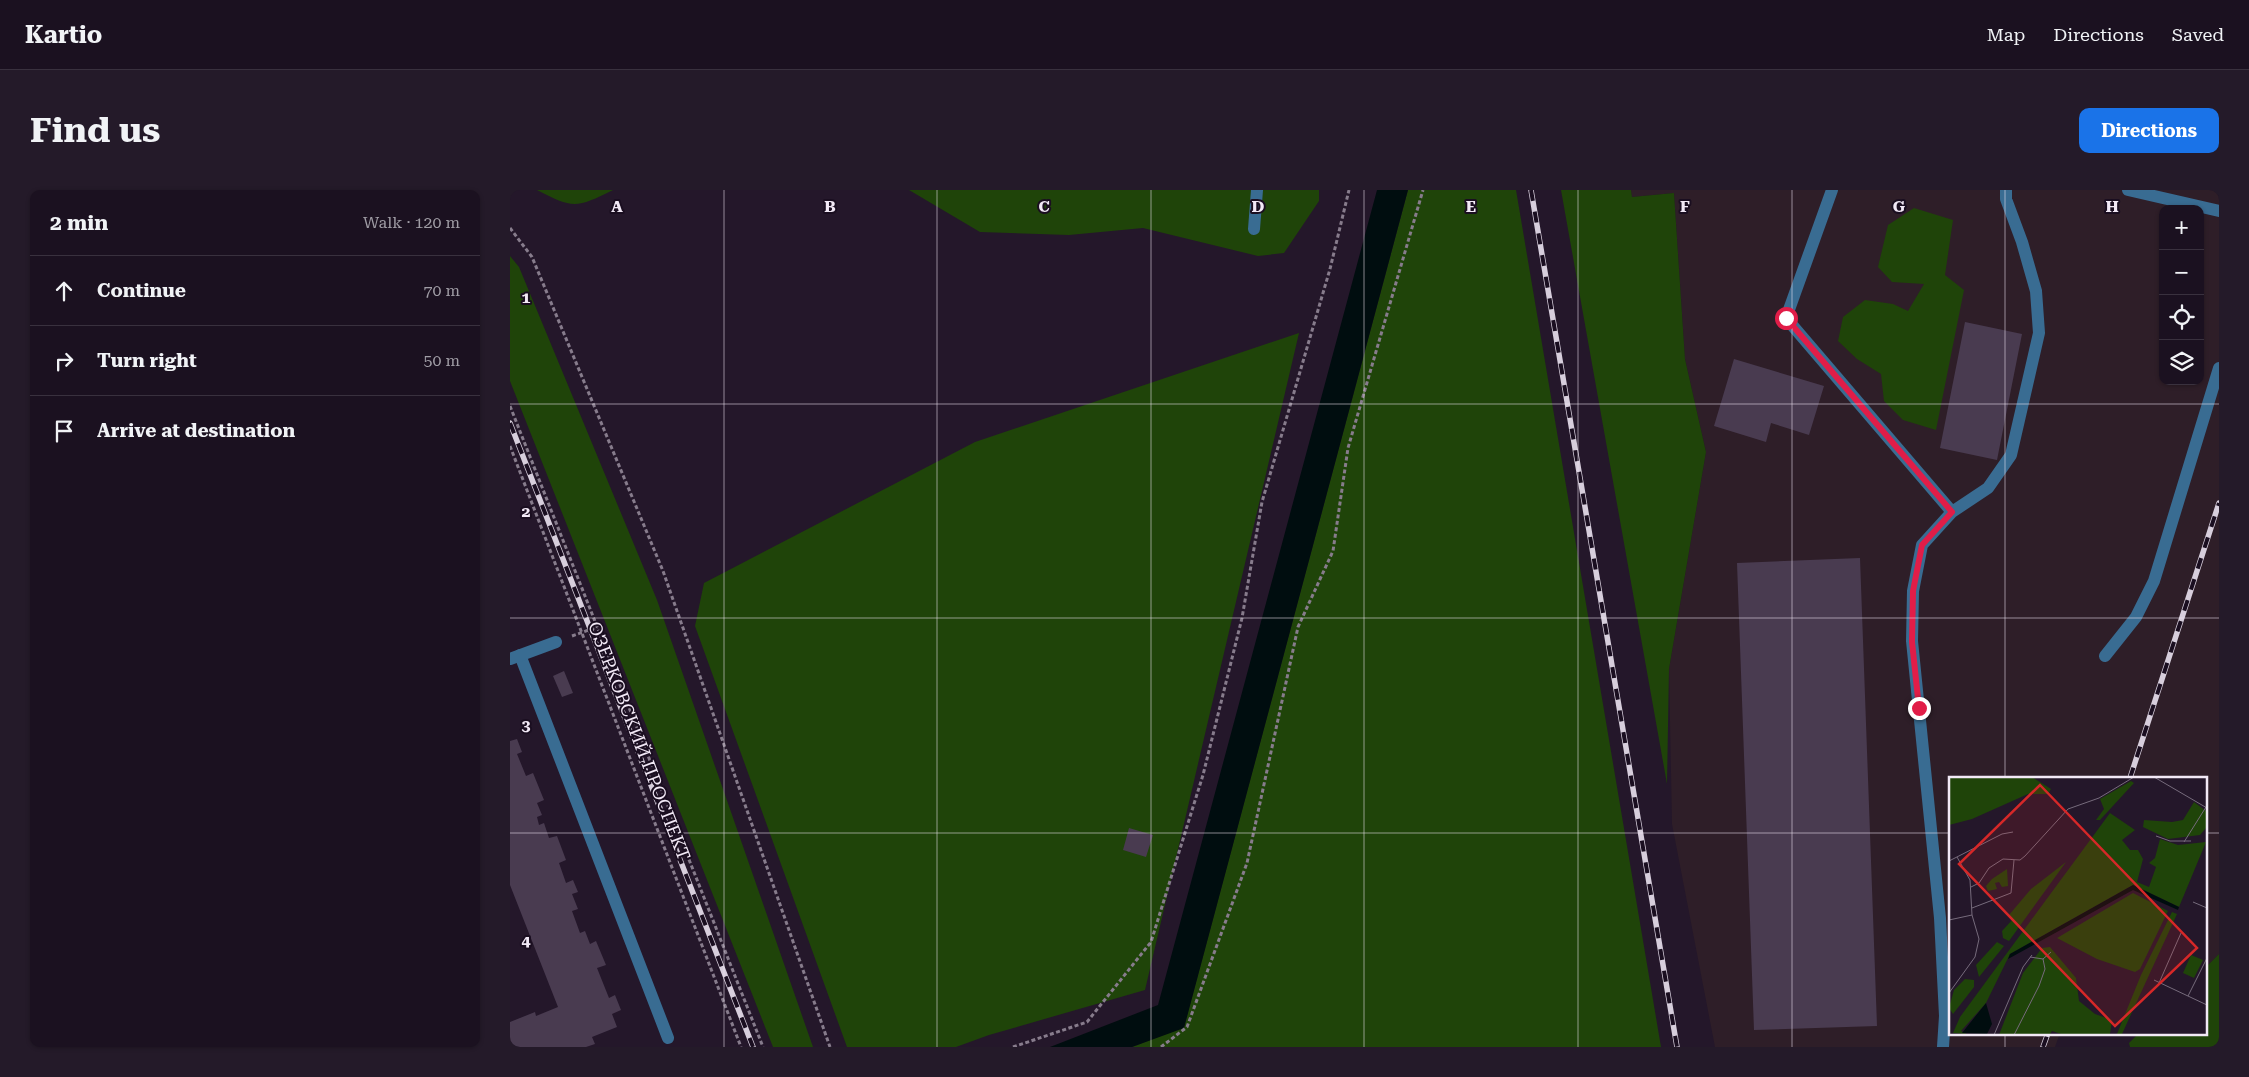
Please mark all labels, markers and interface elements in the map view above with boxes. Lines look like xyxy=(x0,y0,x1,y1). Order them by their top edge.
text: Kartio xyxy=(25,21,102,49)
text: Map xyxy=(1987,24,2025,45)
text: Directions xyxy=(2053,24,2144,45)
text: Saved xyxy=(2172,24,2224,45)
button: Directions xyxy=(2079,108,2219,153)
text: Find us xyxy=(30,110,160,151)
text: A xyxy=(611,197,623,216)
text: B xyxy=(824,197,836,216)
text: C xyxy=(1038,197,1050,216)
text: D xyxy=(1252,197,1265,216)
text: E xyxy=(1466,197,1476,216)
text: F xyxy=(1680,197,1690,216)
text: G xyxy=(1893,197,1906,216)
text: H xyxy=(2105,197,2119,216)
map controls xyxy=(2159,205,2204,385)
button: + xyxy=(2159,205,2204,250)
text: 2 min xyxy=(50,211,108,235)
text: Walk · 120 m xyxy=(363,213,460,232)
button: − xyxy=(2159,250,2204,295)
icon: ahead xyxy=(50,277,78,305)
text: Continue xyxy=(97,279,186,302)
text: 70 m xyxy=(423,281,460,300)
text: 1 xyxy=(522,288,531,307)
button: locate xyxy=(2159,295,2204,340)
route start xyxy=(1775,307,1798,330)
button: layers xyxy=(2159,340,2204,385)
icon: right xyxy=(50,347,78,375)
text: Turn right xyxy=(97,349,197,372)
text: 50 m xyxy=(423,351,460,370)
icon: arrive xyxy=(50,417,78,445)
text: Arrive at destination xyxy=(97,419,295,442)
text: 2 xyxy=(522,502,531,521)
street label: ОЗЕРКОВСКИЙ ПРОСПЕКТ xyxy=(584,618,695,863)
route end xyxy=(1908,697,1931,720)
text: 3 xyxy=(522,716,531,735)
inset map xyxy=(1949,777,2206,1034)
text: 4 xyxy=(522,931,531,950)

